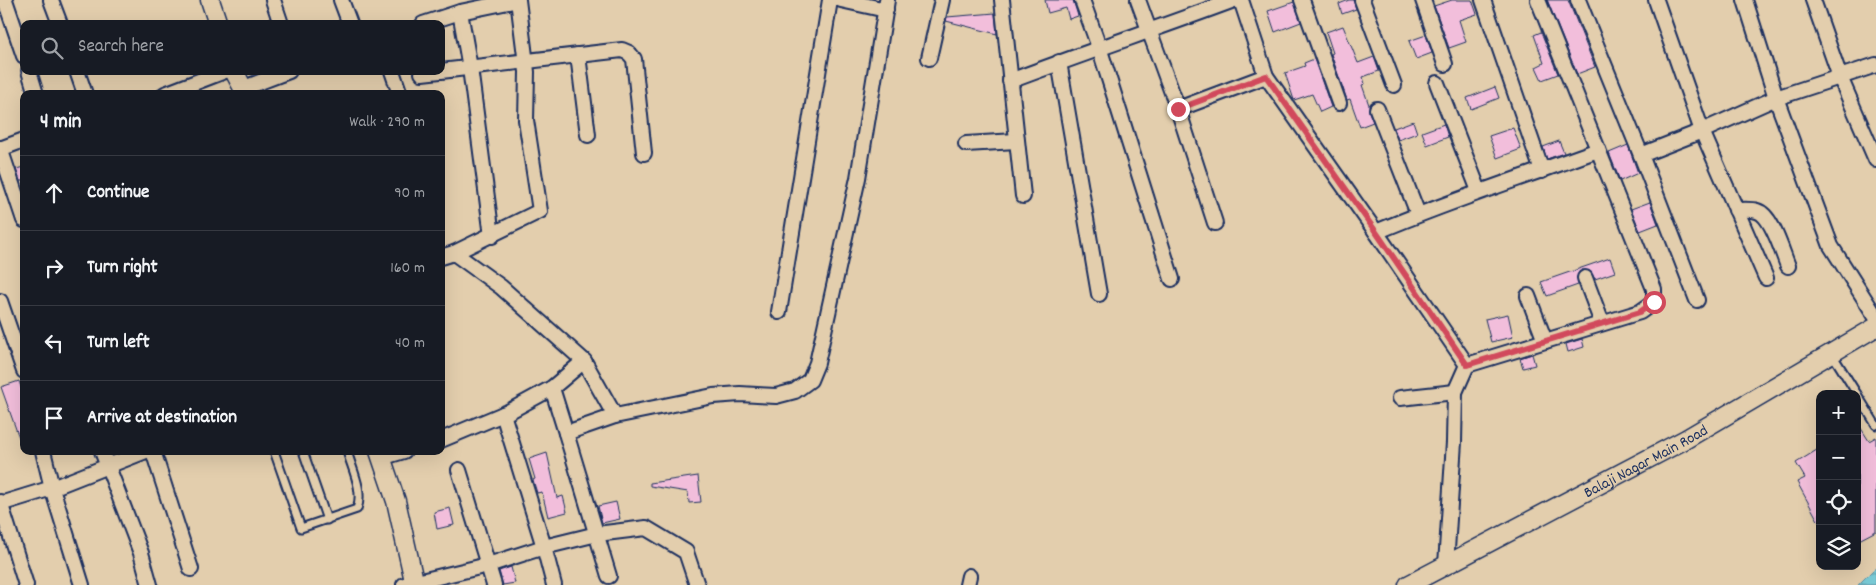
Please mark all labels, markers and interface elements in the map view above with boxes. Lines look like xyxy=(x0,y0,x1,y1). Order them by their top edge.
search box xyxy=(20,20,445,75)
icon: search xyxy=(38,34,66,62)
text: Search here xyxy=(78,34,164,61)
route end xyxy=(1167,98,1190,121)
text: 4 min xyxy=(40,108,82,138)
text: Walk · 290 m xyxy=(349,111,425,134)
icon: ahead xyxy=(40,179,68,207)
text: Continue xyxy=(87,180,149,207)
text: 90 m xyxy=(394,182,425,205)
icon: right xyxy=(40,254,68,282)
text: Turn right xyxy=(87,255,158,282)
text: 160 m xyxy=(390,257,425,280)
route start xyxy=(1643,291,1666,314)
icon: left xyxy=(40,329,68,357)
text: Turn left xyxy=(87,330,150,357)
text: 40 m xyxy=(395,332,425,355)
map controls xyxy=(1816,390,1861,570)
button: + xyxy=(1816,390,1861,435)
icon: arrive xyxy=(40,404,68,432)
text: Arrive at destination xyxy=(87,405,237,432)
street label: Balaji Nagar Main Road xyxy=(1580,420,1713,505)
button: − xyxy=(1816,435,1861,480)
button: locate xyxy=(1816,480,1861,525)
button: layers xyxy=(1816,525,1861,570)

